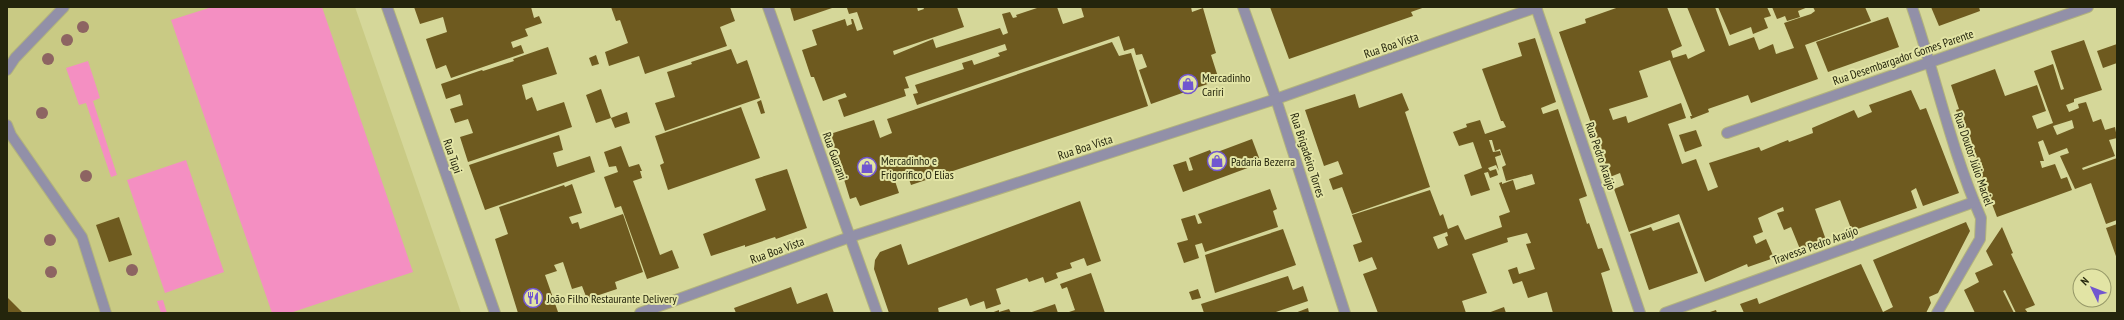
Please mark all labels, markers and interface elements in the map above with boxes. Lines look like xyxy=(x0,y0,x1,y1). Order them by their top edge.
street label: Rua Desembargador Gomes Parente xyxy=(1831,26,1975,88)
street label: Rua Boa Vista xyxy=(1362,29,1420,61)
place label: Mercadinho Cariri xyxy=(1202,70,1251,99)
shop icon: Mercadinho Cariri xyxy=(1177,73,1199,95)
street label: Rua Doutor Júlio Maciel xyxy=(1951,110,1997,208)
street label: Rua Brigadeiro Torres xyxy=(1287,111,1329,199)
street label: Rua Pedro Araújo xyxy=(1582,120,1620,192)
street label: Rua Guarani xyxy=(819,130,851,182)
street label: Rua Boa Vista xyxy=(1056,131,1114,163)
street label: Rua Tupi xyxy=(440,137,466,175)
shop icon: Padaria Bezerra xyxy=(1206,150,1228,172)
place label: Mercadinho e Frigorífico O Elias xyxy=(881,153,954,182)
place label: Padaria Bezerra xyxy=(1231,154,1295,169)
shop icon: Mercadinho e Frigorífico O Elias xyxy=(856,156,878,178)
street label: Travessa Pedro Araújo xyxy=(1770,223,1860,267)
street label: Rua Boa Vista xyxy=(748,233,806,267)
north arrow xyxy=(2072,268,2112,308)
text: N xyxy=(2078,274,2092,288)
restaurant icon: João Filho Restaurante Delivery xyxy=(522,287,544,309)
place label: João Filho Restaurante Delivery xyxy=(546,291,677,306)

